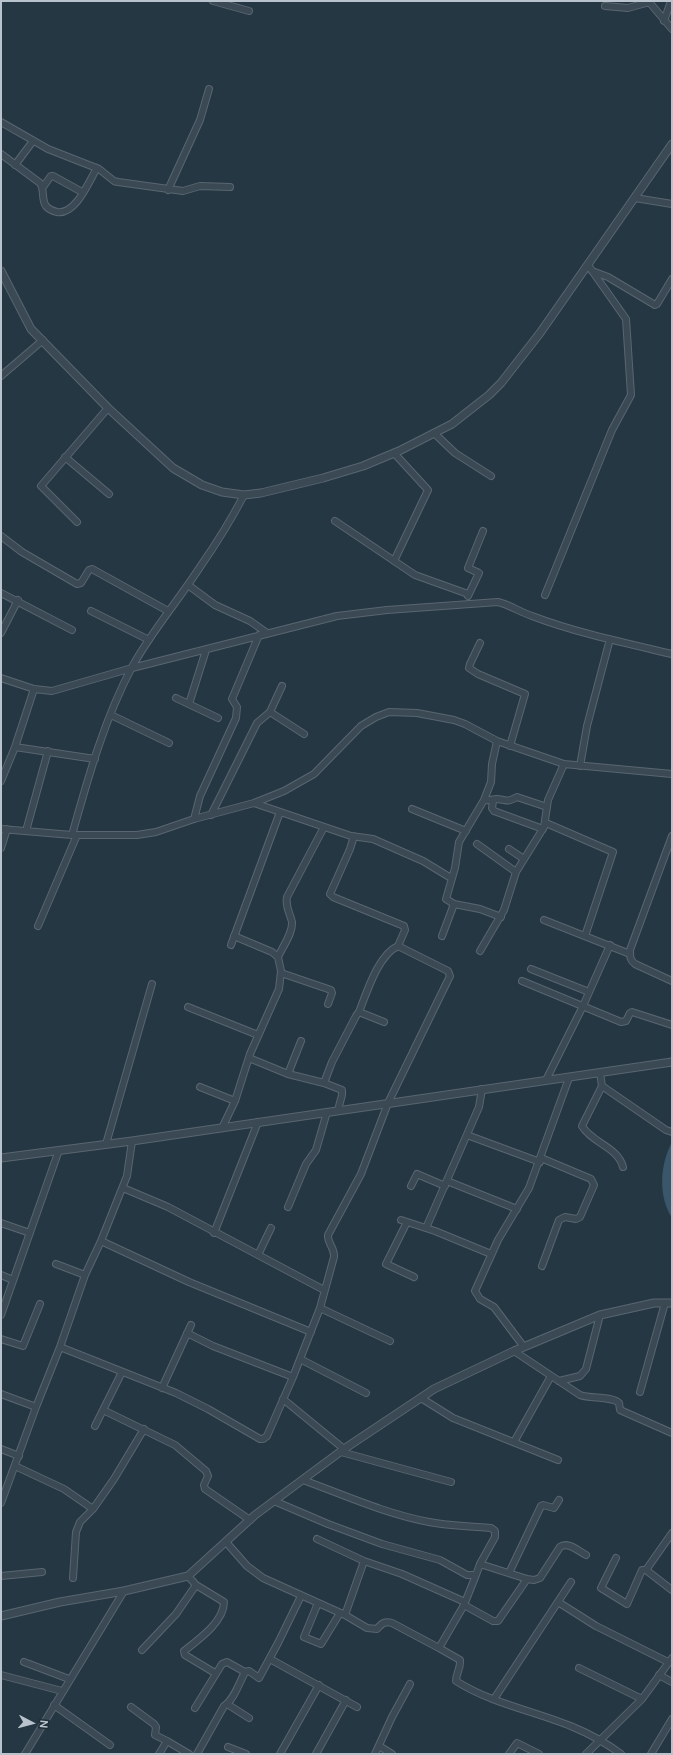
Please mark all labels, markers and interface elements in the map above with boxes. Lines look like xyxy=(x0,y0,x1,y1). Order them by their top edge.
north arrow xyxy=(12,1703,52,1743)
text: N xyxy=(37,1720,51,1729)

